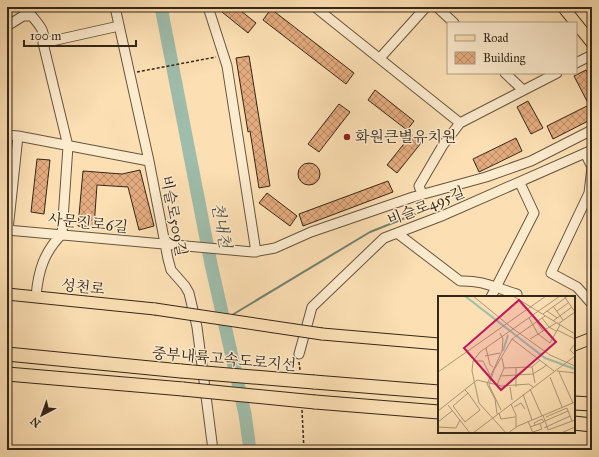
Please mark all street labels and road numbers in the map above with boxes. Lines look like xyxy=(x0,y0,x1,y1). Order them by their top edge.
street label: 비슬로509길 xyxy=(157,174,191,258)
street label: 비슬로495길 xyxy=(385,183,467,229)
street label: 사문진로6길 xyxy=(47,210,129,236)
street label: 성천로 xyxy=(60,276,106,298)
street label: 중부내륙고속도로지선 xyxy=(151,344,297,374)

